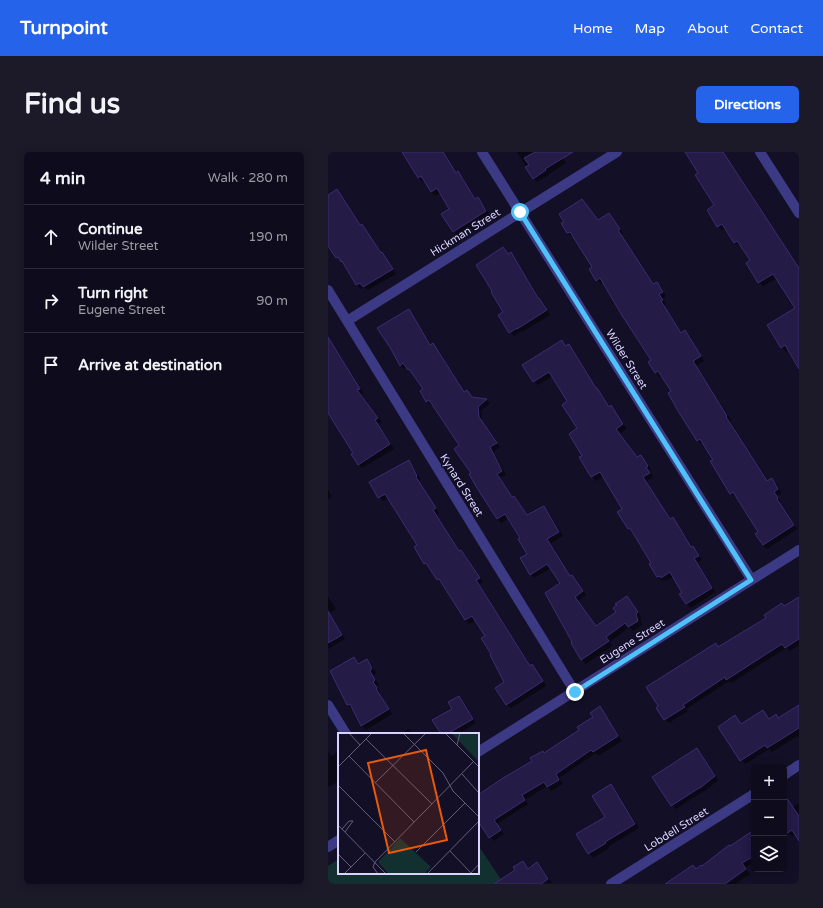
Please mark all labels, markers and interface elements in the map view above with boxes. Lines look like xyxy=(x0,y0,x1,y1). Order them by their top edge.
text: Turnpoint xyxy=(20,17,108,39)
text: Home xyxy=(573,20,613,37)
text: Map xyxy=(635,20,665,37)
text: About xyxy=(687,20,729,37)
text: Contact xyxy=(751,20,803,37)
button: Directions xyxy=(696,86,799,123)
text: Find us xyxy=(24,87,120,121)
text: 4 min xyxy=(40,168,85,189)
text: Walk · 280 m xyxy=(208,170,288,186)
route start xyxy=(511,203,529,221)
street label: Hickman Street xyxy=(428,206,503,259)
text: Continue xyxy=(78,220,142,238)
icon: ahead xyxy=(40,226,62,248)
text: 190 m xyxy=(248,229,288,245)
text: Wilder Street xyxy=(78,238,159,254)
text: Turn right xyxy=(78,284,148,302)
icon: right xyxy=(40,290,62,312)
text: 90 m xyxy=(256,293,288,309)
text: Eugene Street xyxy=(78,302,165,318)
street label: Wilder Street xyxy=(603,327,650,392)
icon: arrive xyxy=(40,354,62,376)
text: Arrive at destination xyxy=(78,356,222,374)
street label: Kynard Street xyxy=(437,452,486,519)
street label: Eugene Street xyxy=(597,616,667,667)
route end xyxy=(566,683,584,701)
inset map xyxy=(338,733,479,874)
map controls xyxy=(751,764,787,872)
button: + xyxy=(751,764,787,800)
button: − xyxy=(751,800,787,836)
street label: Lobdell Street xyxy=(642,805,711,854)
button: layers xyxy=(751,836,787,872)

